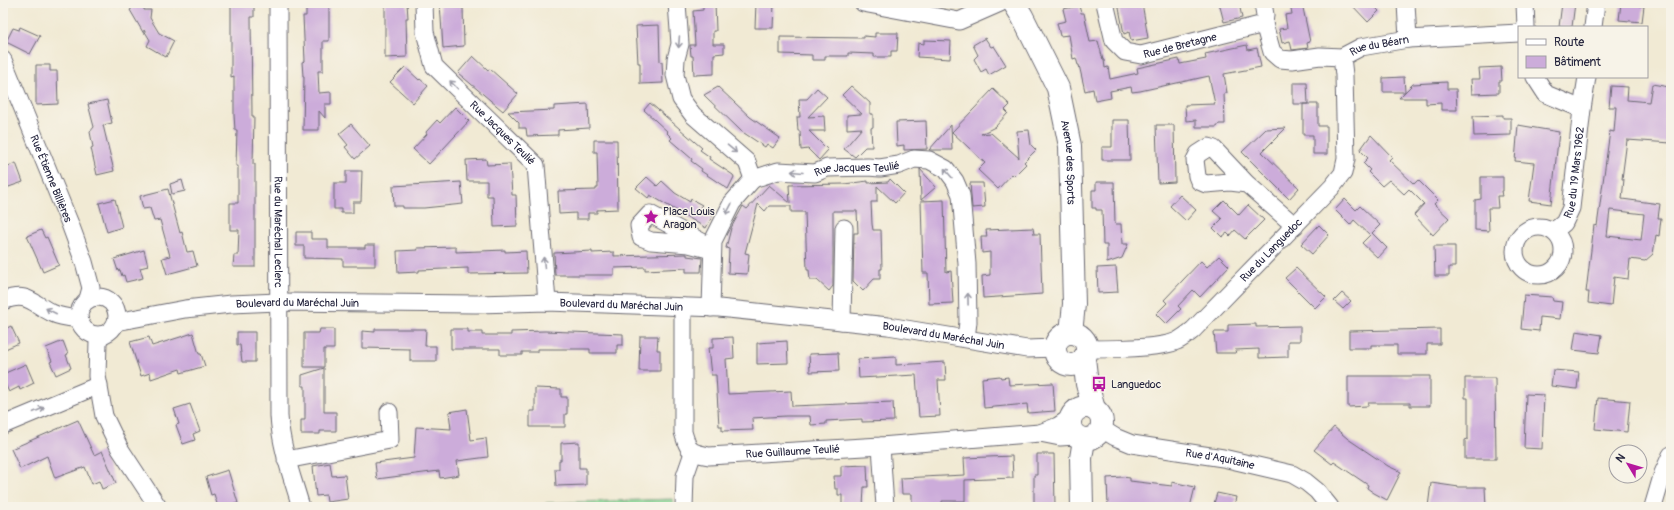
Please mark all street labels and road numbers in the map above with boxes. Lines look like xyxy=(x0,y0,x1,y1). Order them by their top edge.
street label: Rue de Bretagne xyxy=(1142,30,1219,61)
street label: Rue du Béarn xyxy=(1347,32,1410,58)
street label: Rue Jacques Teulié xyxy=(467,98,538,167)
street label: Avenue des Sports xyxy=(1058,119,1078,205)
street label: Rue du 19 Mars 1962 xyxy=(1561,126,1586,220)
street label: Rue Étienne Billières xyxy=(28,133,75,224)
street label: Rue Jacques Teulié xyxy=(812,158,901,179)
street label: Rue du Maréchal Leclerc xyxy=(272,176,285,288)
street label: Rue du Languedoc xyxy=(1237,215,1305,284)
street label: Boulevard du Maréchal Juin xyxy=(236,295,359,310)
street label: Boulevard du Maréchal Juin xyxy=(560,296,683,313)
street label: Boulevard du Maréchal Juin xyxy=(882,319,1006,352)
street label: Rue Guillaume Teulié xyxy=(745,442,840,460)
street label: Rue d'Aquitaine xyxy=(1185,446,1257,472)

